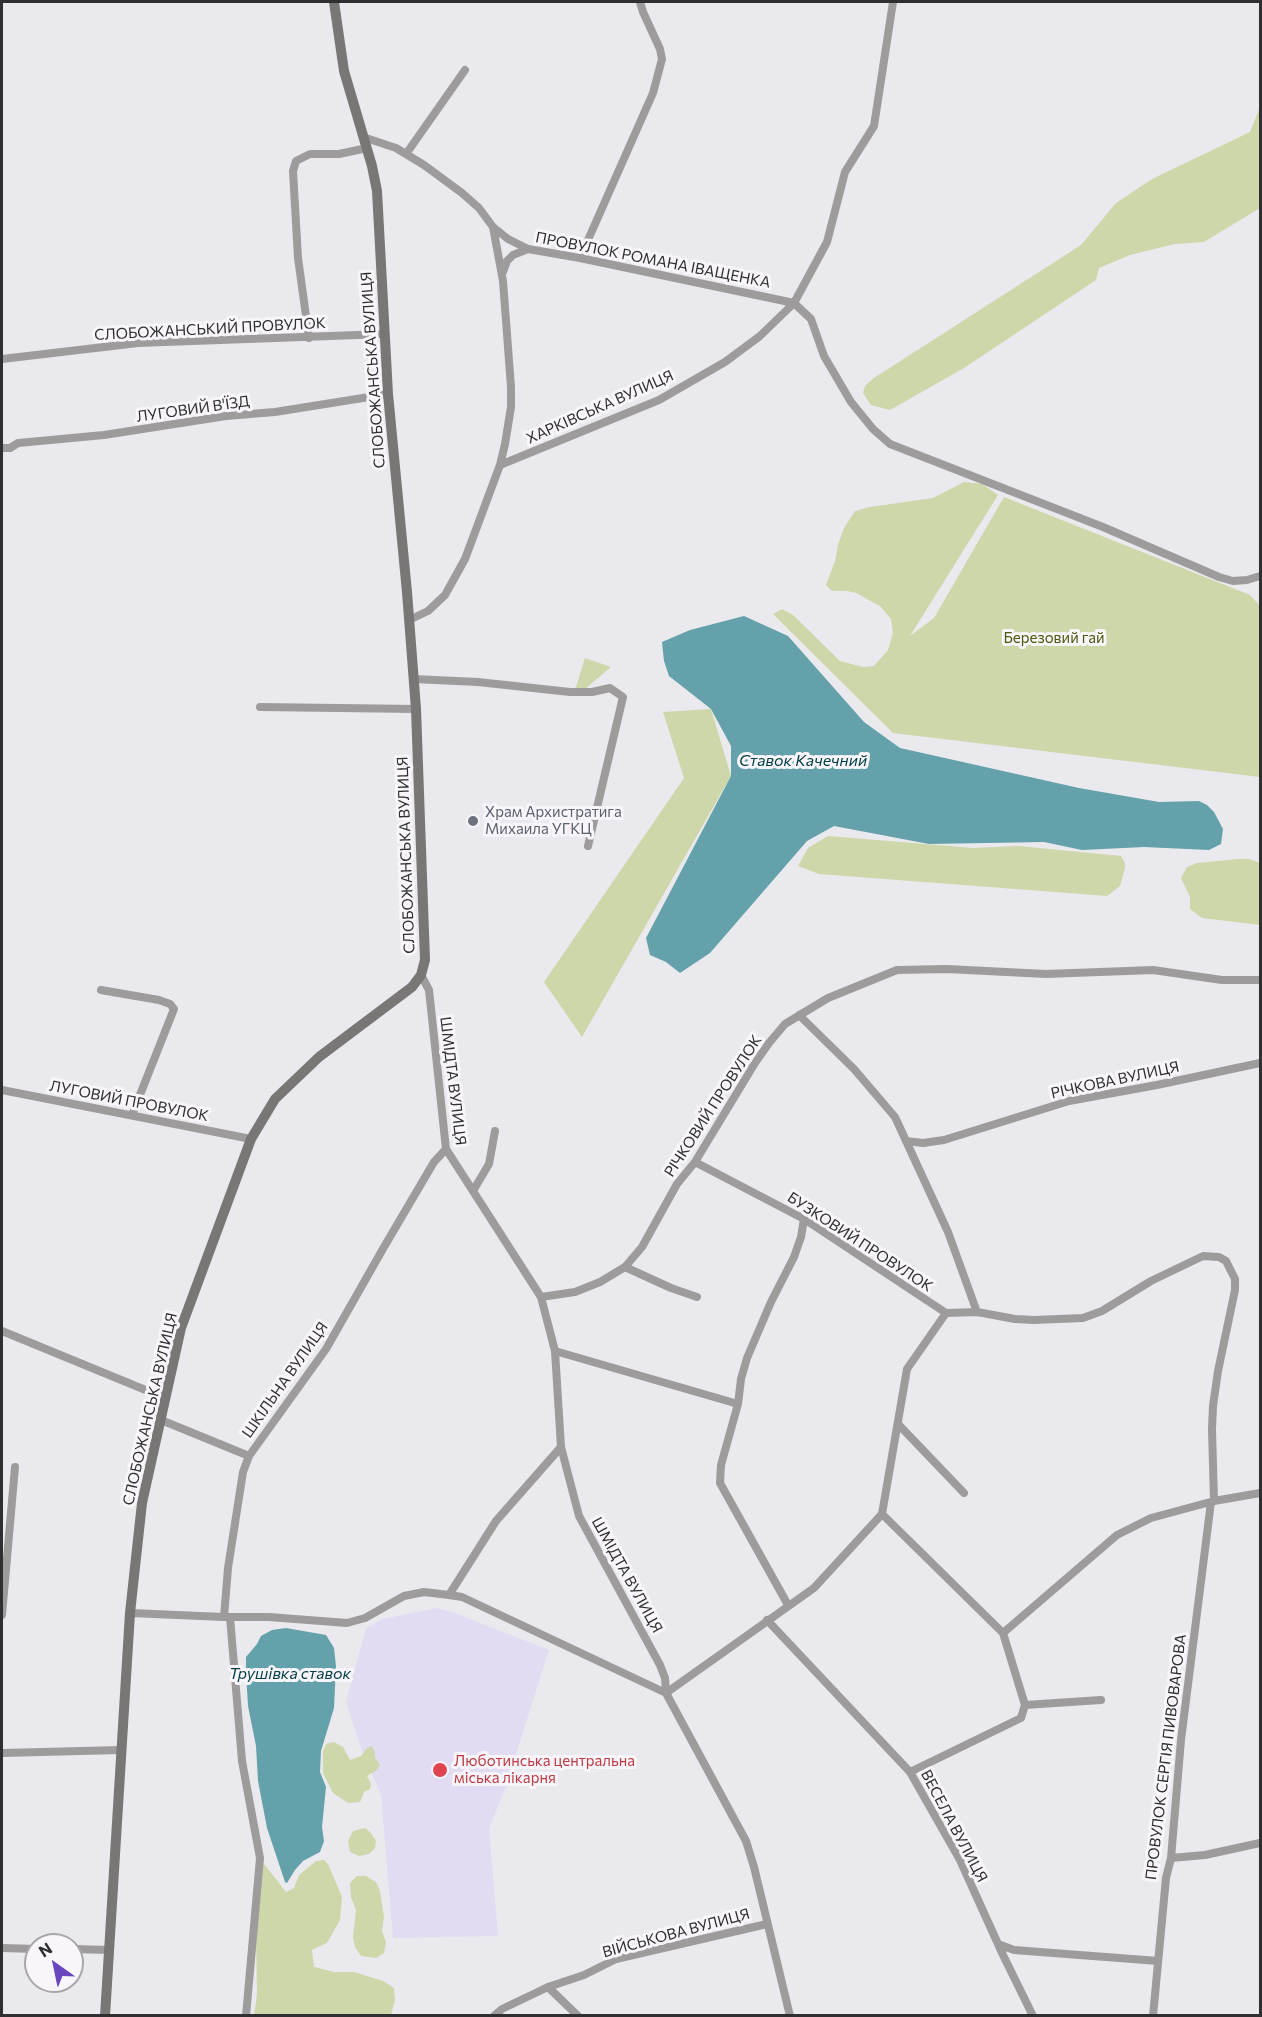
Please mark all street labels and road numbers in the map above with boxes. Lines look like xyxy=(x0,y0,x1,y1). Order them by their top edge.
street label: ПРОВУЛОК РОМАНА ІВАЩЕНКА xyxy=(534,228,772,292)
street label: СЛОБОЖАНСЬКА ВУЛИЦЯ xyxy=(357,271,389,469)
street label: СЛОБОЖАНСЬКИЙ ПРОВУЛОК xyxy=(94,314,326,344)
street label: ХАРКІВСЬКА ВУЛИЦЯ xyxy=(524,366,676,448)
street label: ЛУГОВИЙ В'ЇЗД xyxy=(135,392,251,426)
street label: СЛОБОЖАНСЬКА ВУЛИЦЯ xyxy=(394,756,418,954)
street label: ШМІДТА ВУЛИЦЯ xyxy=(436,1016,470,1146)
street label: РІЧКОВИЙ ПРОВУЛОК xyxy=(660,1032,766,1180)
street label: РІЧКОВА ВУЛИЦЯ xyxy=(1049,1058,1181,1102)
street label: ЛУГОВИЙ ПРОВУЛОК xyxy=(48,1077,210,1125)
street label: БУЗКОВИЙ ПРОВУЛОК xyxy=(784,1188,936,1296)
street label: СЛОБОЖАНСЬКА ВУЛИЦЯ xyxy=(119,1311,181,1507)
street label: ШКІЛЬНА ВУЛИЦЯ xyxy=(238,1319,332,1441)
street label: ШМІДТА ВУЛИЦЯ xyxy=(588,1514,666,1636)
street label: ПРОВУЛОК СЕРГІЯ ПИВОВАРОВА xyxy=(1142,1633,1190,1881)
street label: ВЕСЕЛА ВУЛИЦЯ xyxy=(917,1767,991,1885)
street label: ВІЙСЬКОВА ВУЛИЦЯ xyxy=(600,1905,752,1961)

